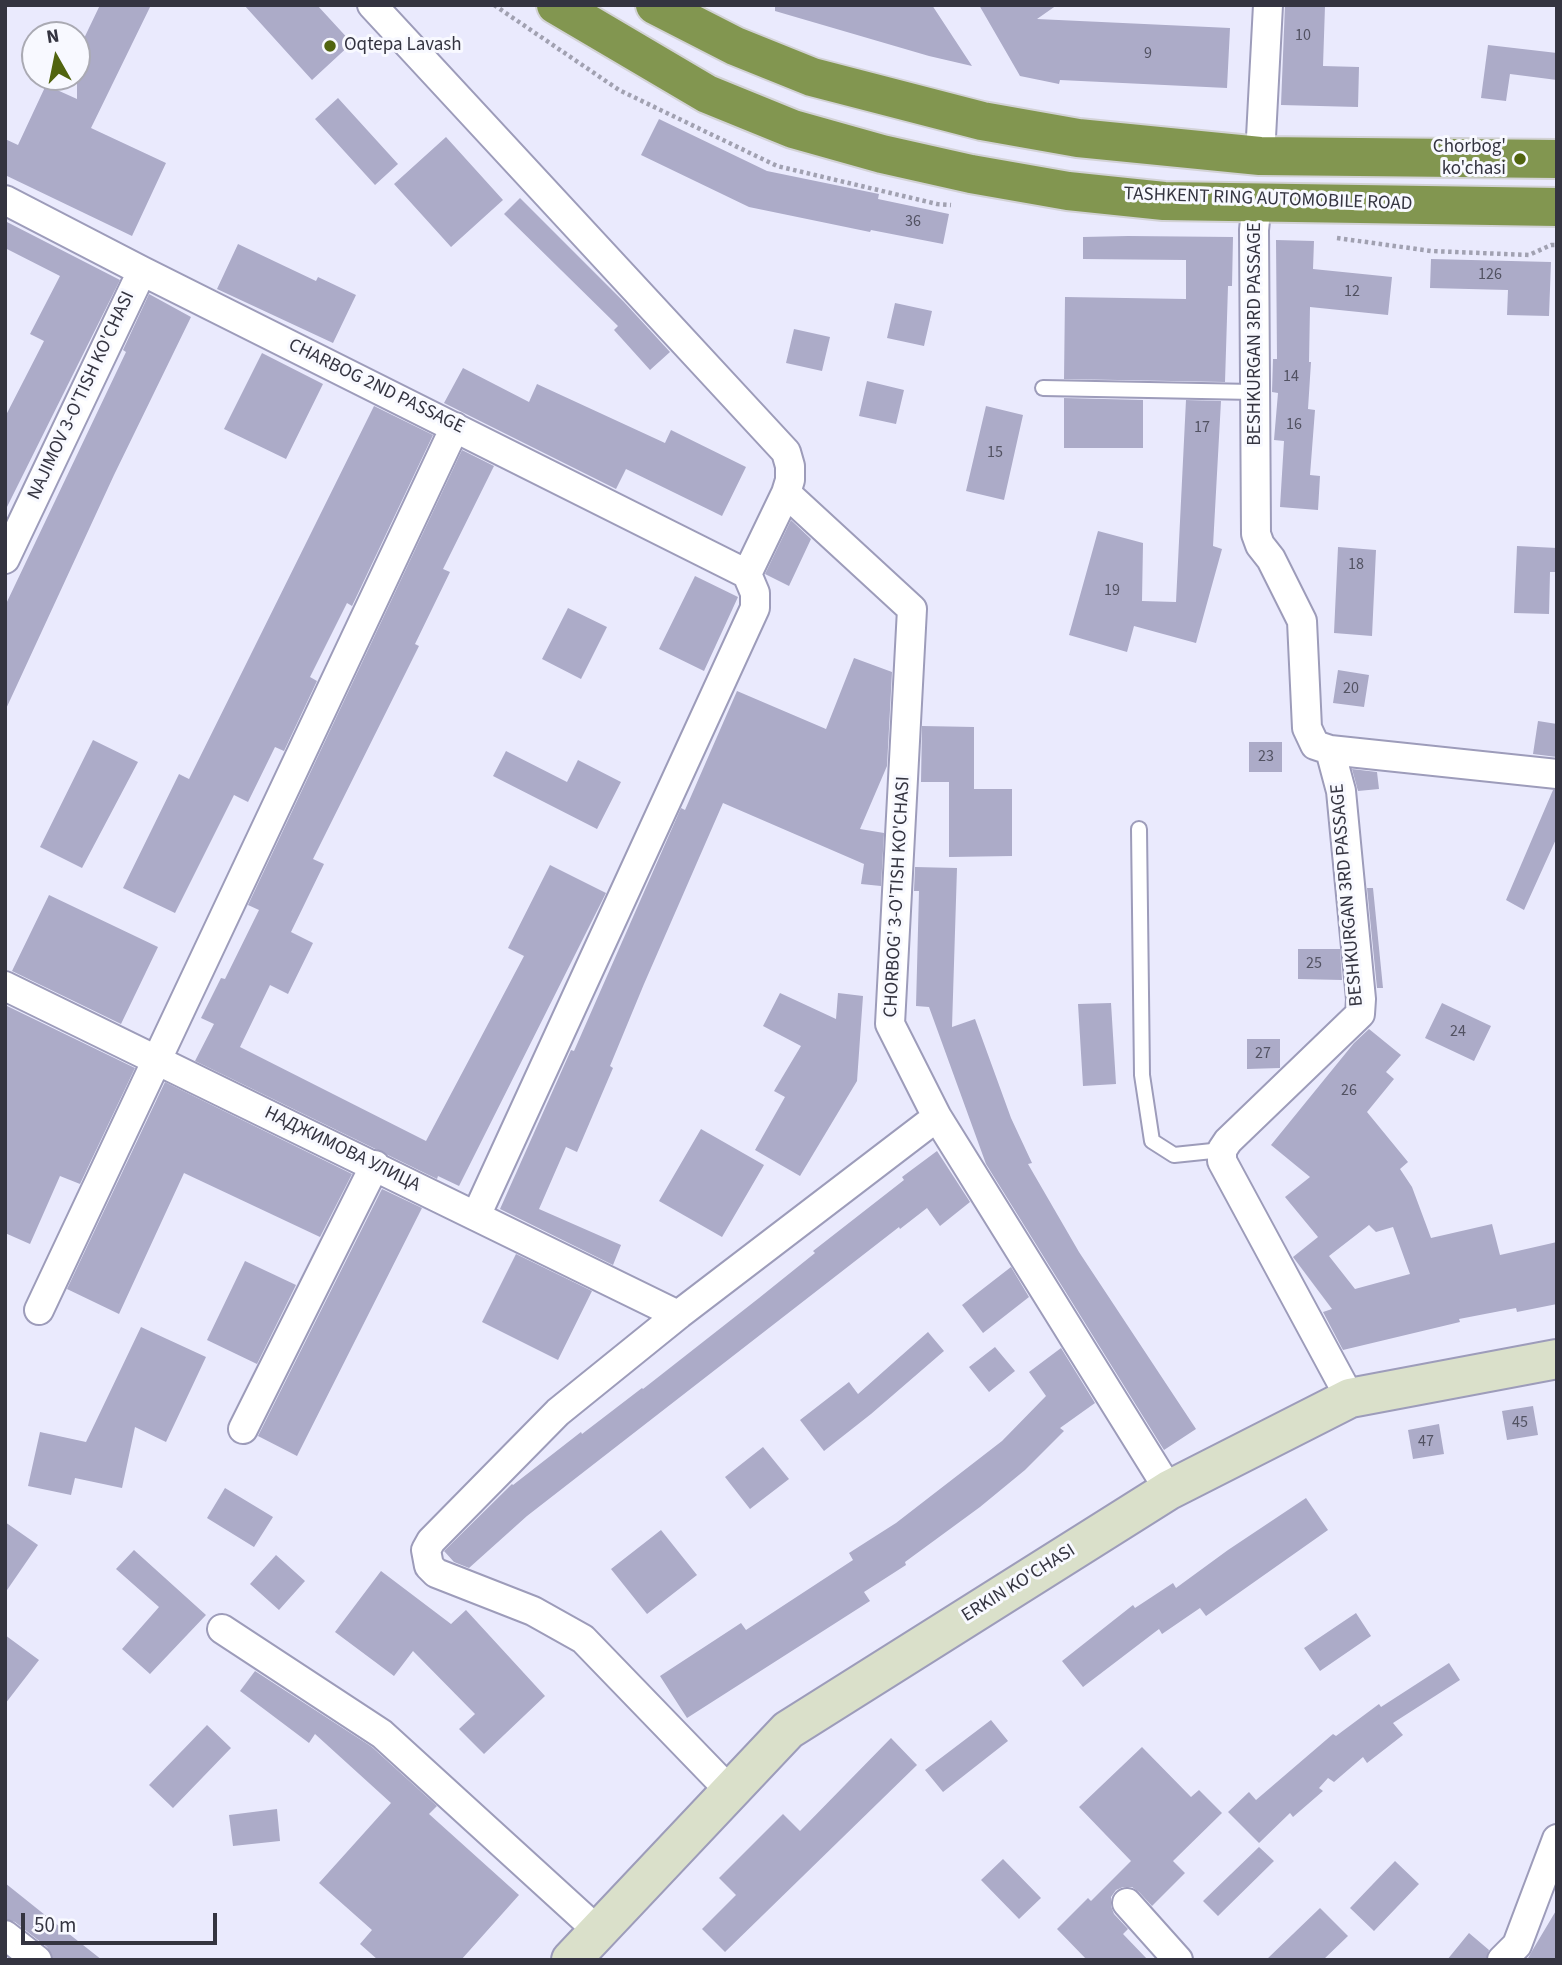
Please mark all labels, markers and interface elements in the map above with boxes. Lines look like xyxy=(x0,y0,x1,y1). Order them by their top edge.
north arrow xyxy=(21,21,91,91)
text: N xyxy=(45,22,61,51)
house number: 10 xyxy=(1295,26,1311,46)
place label: Oqtepa Lavash xyxy=(344,35,462,57)
marker: Oqtepa Lavash xyxy=(322,38,338,54)
house number: 9 xyxy=(1144,44,1152,64)
place label: Chorbog' ko'chasi xyxy=(1433,137,1506,181)
marker: Chorbog' ko'chasi xyxy=(1512,151,1528,167)
street label: TASHKENT RING AUTOMOBILE ROAD xyxy=(1123,184,1413,216)
house number: 36 xyxy=(905,212,921,232)
street label: BESHKURGAN 3RD PASSAGE xyxy=(1245,222,1267,446)
house number: 126 xyxy=(1478,265,1502,285)
house number: 12 xyxy=(1344,282,1360,302)
street label: NAJIMOV 3-O'TISH KO'CHASI xyxy=(24,288,140,504)
street label: CHARBOG 2ND PASSAGE xyxy=(284,334,468,440)
house number: 14 xyxy=(1283,367,1299,387)
house number: 16 xyxy=(1286,415,1302,435)
house number: 17 xyxy=(1194,418,1210,438)
house number: 15 xyxy=(987,443,1003,463)
house number: 18 xyxy=(1348,555,1364,575)
house number: 19 xyxy=(1104,581,1120,601)
house number: 20 xyxy=(1343,679,1359,699)
house number: 23 xyxy=(1258,747,1274,767)
street label: CHORBOG' 3-O'TISH KO'CHASI xyxy=(880,776,916,1018)
street label: BESHKURGAN 3RD PASSAGE xyxy=(1327,783,1369,1007)
house number: 25 xyxy=(1306,954,1322,974)
house number: 24 xyxy=(1450,1022,1466,1042)
house number: 27 xyxy=(1255,1044,1271,1064)
house number: 26 xyxy=(1341,1081,1357,1101)
street label: НАДЖИМОВА УЛИЦА xyxy=(260,1102,424,1198)
house number: 45 xyxy=(1512,1413,1528,1433)
house number: 47 xyxy=(1418,1432,1434,1452)
street label: ERKIN KO'CHASI xyxy=(958,1540,1080,1628)
scale bar xyxy=(24,1898,220,1942)
text: 50 m xyxy=(34,1910,76,1940)

